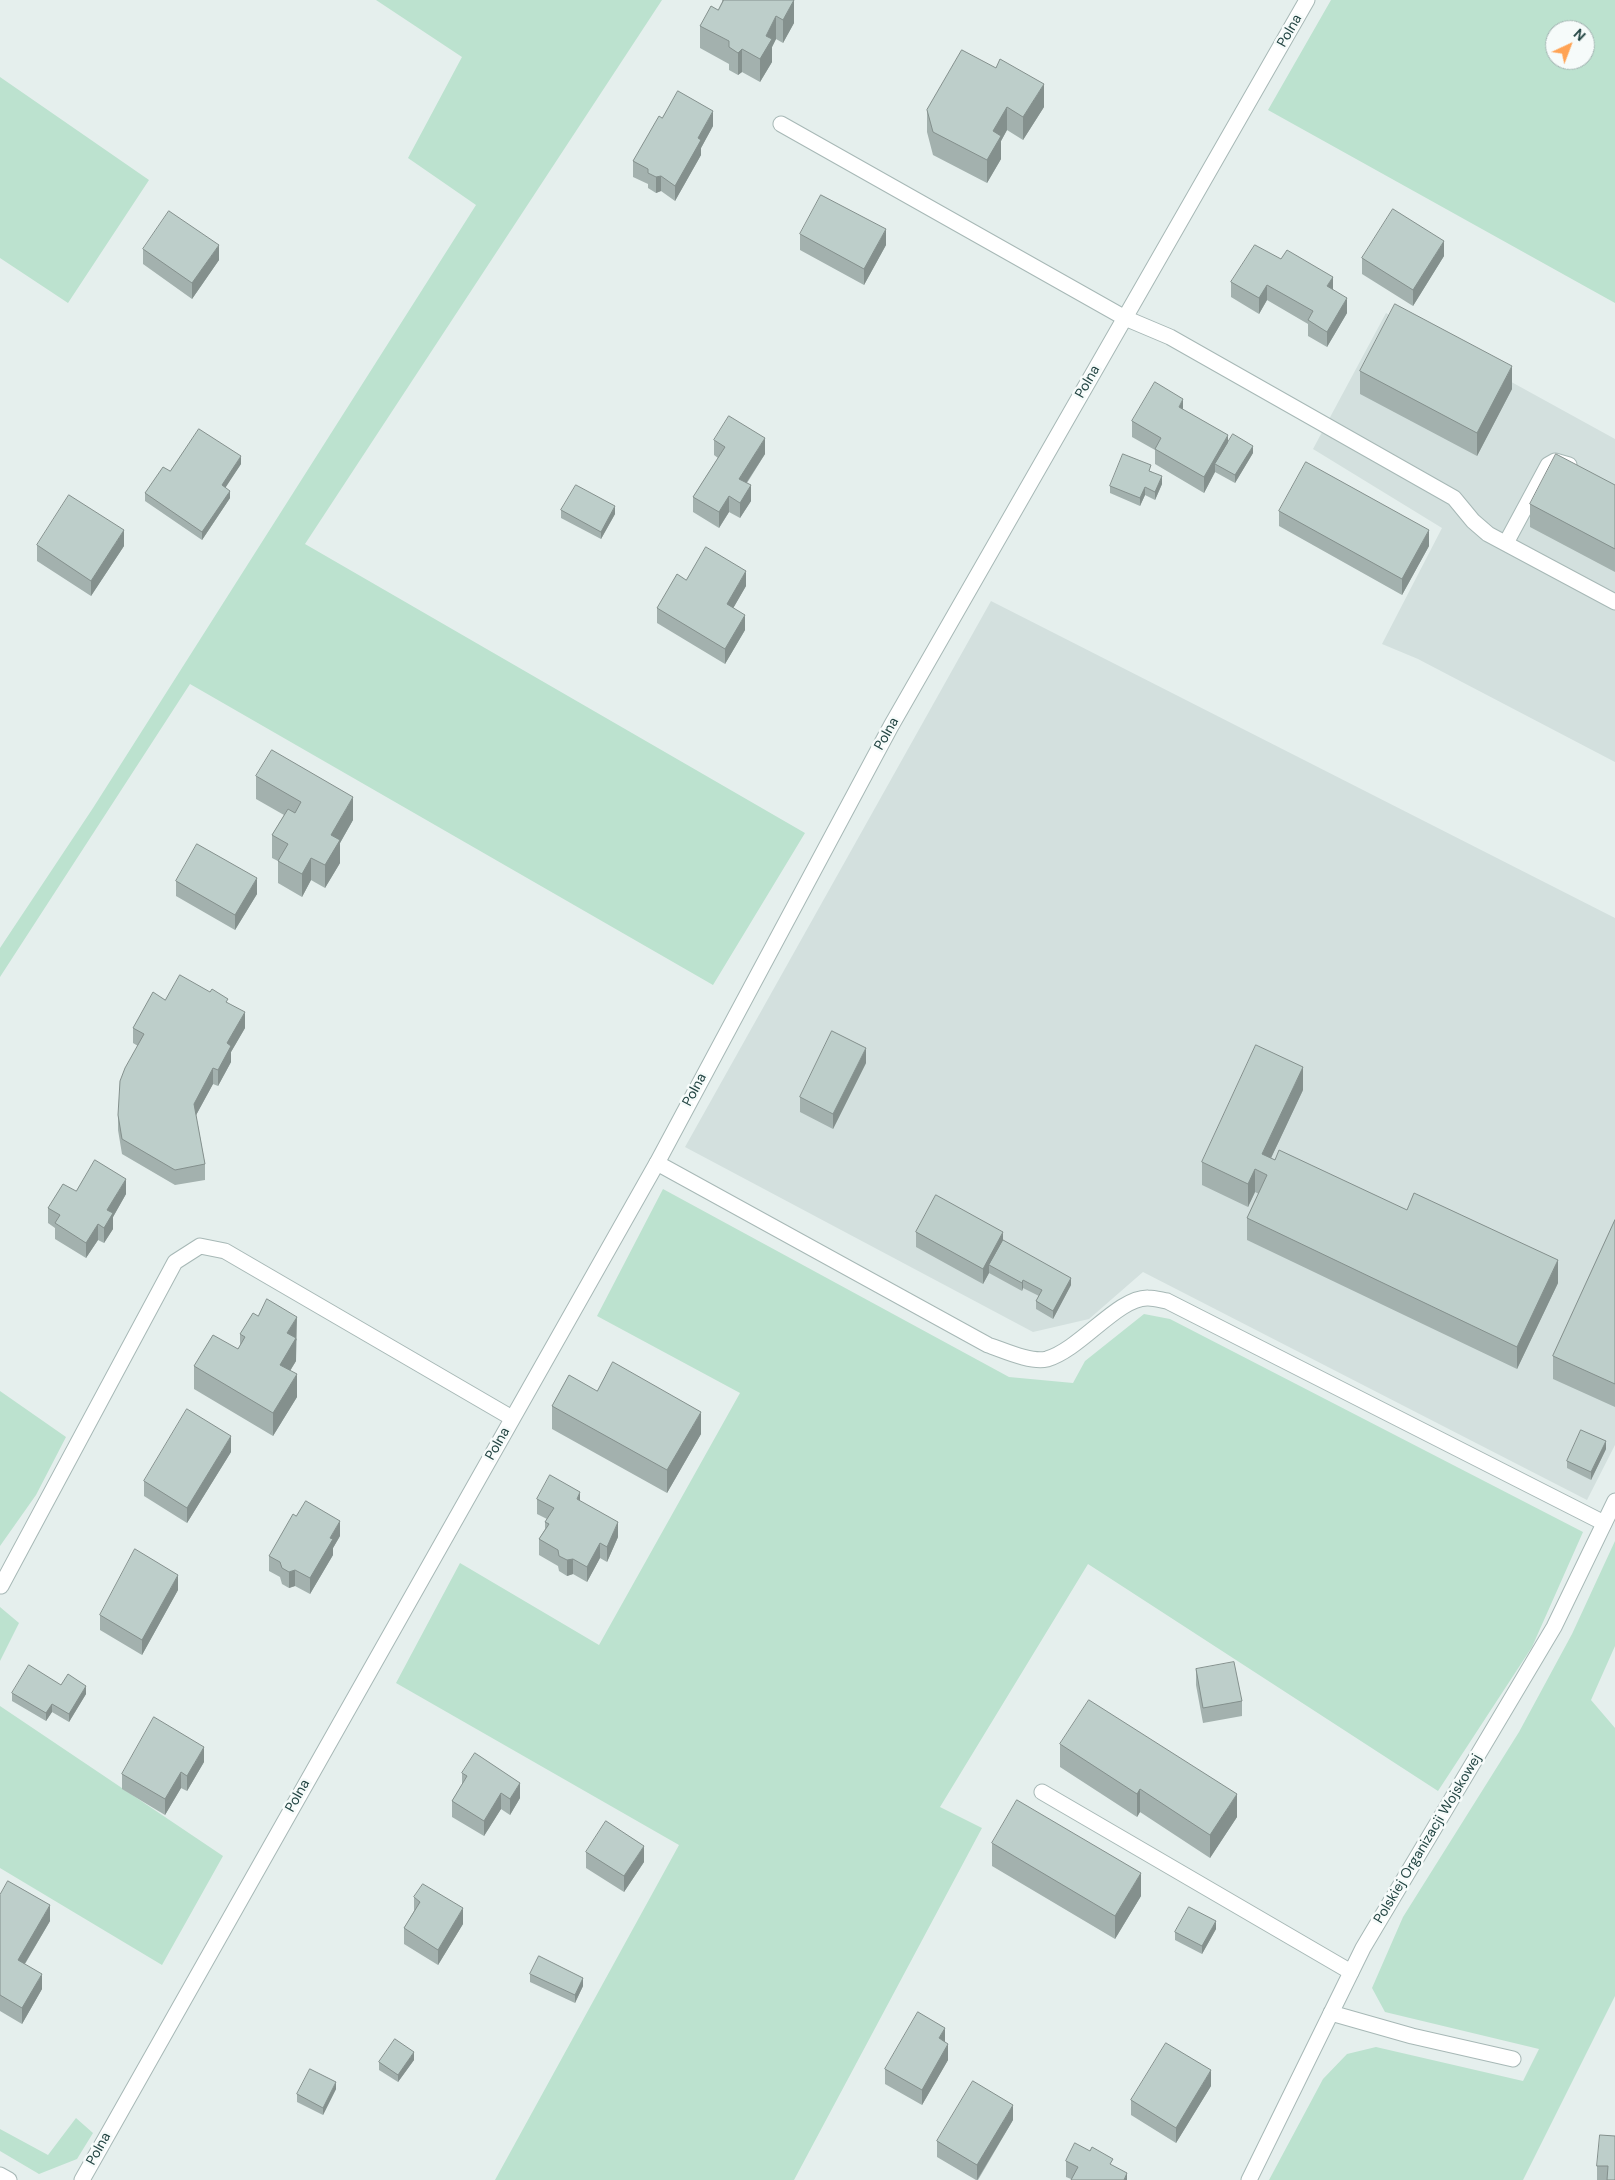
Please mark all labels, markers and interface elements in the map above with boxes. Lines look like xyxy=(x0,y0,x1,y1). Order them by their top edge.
street label: Polna xyxy=(1274,12,1306,50)
north arrow xyxy=(1545,20,1595,70)
text: N xyxy=(1570,25,1589,45)
street label: Polna xyxy=(1072,363,1104,401)
street label: Polna xyxy=(871,715,903,753)
street label: Polna xyxy=(679,1071,711,1109)
street label: Polna xyxy=(482,1425,514,1463)
street label: Polskiej Organizacji Wojskowej xyxy=(1371,1751,1485,1927)
street label: Polna xyxy=(282,1777,314,1815)
street label: Polna xyxy=(83,2130,115,2168)

